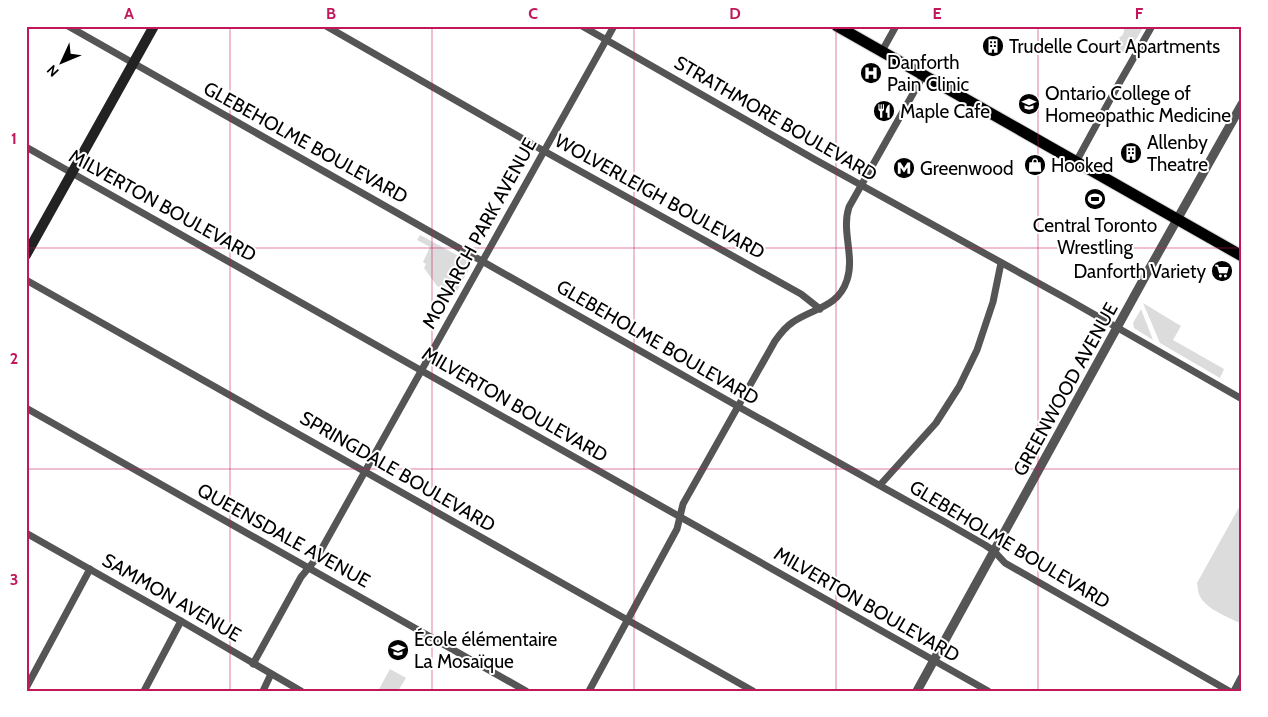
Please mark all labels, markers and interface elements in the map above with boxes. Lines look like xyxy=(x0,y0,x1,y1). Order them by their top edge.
text: A xyxy=(124,4,134,23)
text: B xyxy=(326,4,336,23)
text: C xyxy=(528,4,538,23)
text: D xyxy=(729,4,741,23)
text: E xyxy=(932,4,942,23)
text: F xyxy=(1135,4,1144,23)
building icon: Trudelle Court Apartments xyxy=(981,34,1005,58)
place label: Trudelle Court Apartments xyxy=(1009,35,1220,58)
north arrow xyxy=(38,38,88,88)
street label: STRATHMORE BOULEVARD xyxy=(670,51,881,186)
place label: Danforth Pain Clinic xyxy=(887,51,970,96)
text: N xyxy=(43,61,63,81)
hospital icon: Danforth Pain Clinic xyxy=(859,61,883,85)
street label: GLEBEHOLME BOULEVARD xyxy=(200,77,412,208)
place label: Ontario College of Homeopathic Medicine xyxy=(1045,82,1231,127)
school or university icon: Ontario College of Homeopathic Medicine xyxy=(1017,92,1041,116)
restaurant icon: Maple Cafe xyxy=(872,99,896,123)
place label: Maple Cafe xyxy=(900,100,990,123)
text: 1 xyxy=(11,129,17,148)
street label: WOLVERLEIGH BOULEVARD xyxy=(551,129,769,264)
place label: Allenby Theatre xyxy=(1147,131,1208,176)
street label: MONARCH PARK AVENUE xyxy=(417,134,542,333)
building icon: Allenby Theatre xyxy=(1119,141,1143,165)
street label: MILVERTON BOULEVARD xyxy=(65,144,261,267)
shop icon: Hooked xyxy=(1023,153,1047,177)
place label: Hooked xyxy=(1051,154,1113,177)
metro station icon: Greenwood xyxy=(892,156,916,180)
place label: Greenwood xyxy=(920,157,1013,180)
sports icon: Central Toronto Wrestling xyxy=(1083,187,1107,211)
place label: Central Toronto Wrestling xyxy=(1033,214,1157,259)
supermarket icon: Danforth Variety xyxy=(1210,259,1234,283)
place label: Danforth Variety xyxy=(1073,260,1206,283)
street label: GLEBEHOLME BOULEVARD xyxy=(552,275,763,410)
street label: GREENWOOD AVENUE xyxy=(1008,299,1123,480)
street label: MILVERTON BOULEVARD xyxy=(418,342,612,467)
text: 2 xyxy=(10,349,18,368)
street label: SPRINGDALE BOULEVARD xyxy=(296,406,500,537)
street label: GLEBEHOLME BOULEVARD xyxy=(905,475,1114,614)
street label: QUEENSDALE AVENUE xyxy=(193,478,374,593)
street label: MILVERTON BOULEVARD xyxy=(770,542,964,667)
street label: SAMMON AVENUE xyxy=(98,548,245,646)
text: 3 xyxy=(10,570,18,589)
place label: École élémentaire La Mosaïque xyxy=(414,627,558,673)
school or university icon: École élémentaire La Mosaïque xyxy=(386,638,410,662)

